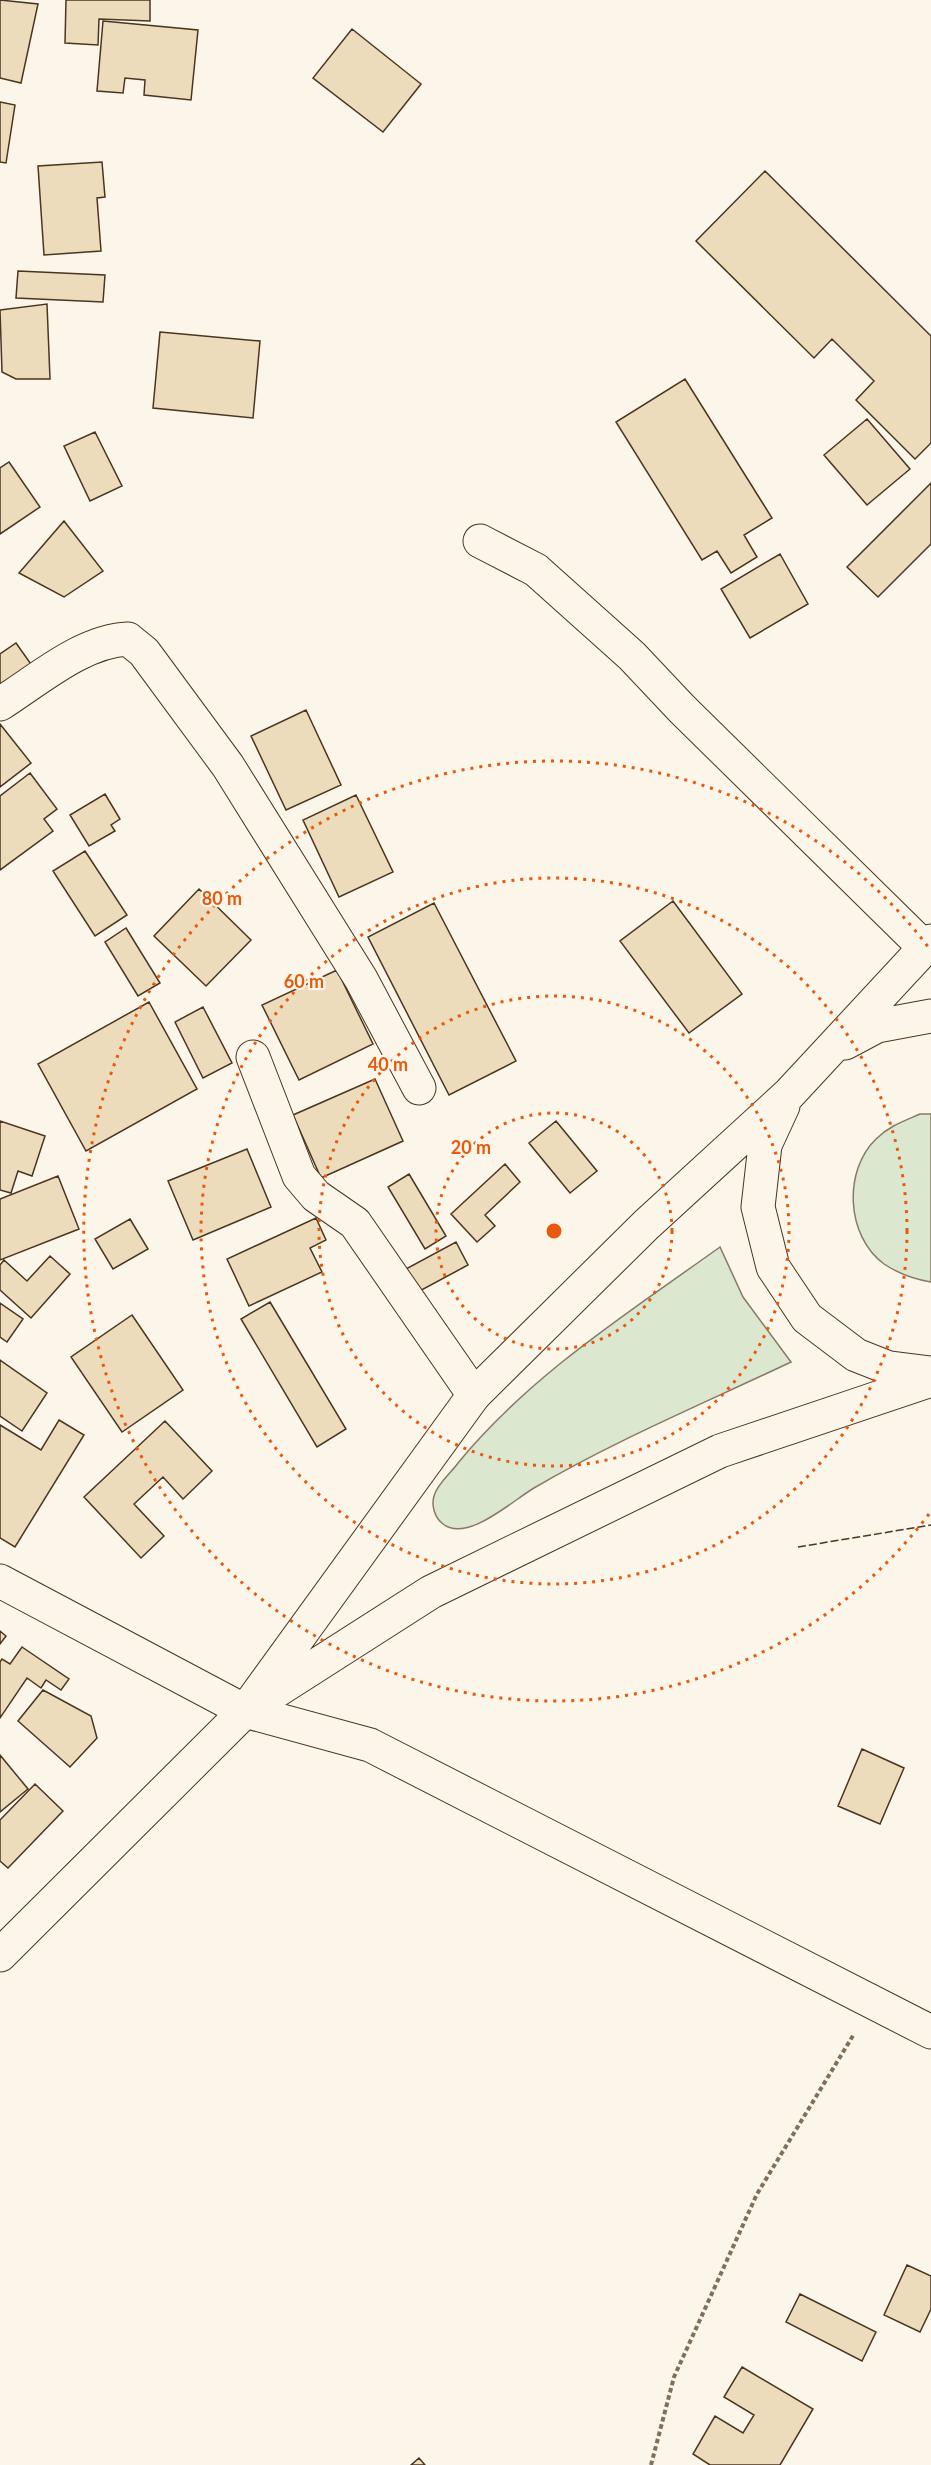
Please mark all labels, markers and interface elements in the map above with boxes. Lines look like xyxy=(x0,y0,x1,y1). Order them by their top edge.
text: 80 m xyxy=(202,887,242,909)
text: 60 m xyxy=(284,970,324,992)
text: 40 m xyxy=(368,1053,408,1075)
text: 20 m xyxy=(451,1136,491,1158)
centre of rings xyxy=(544,1221,564,1241)

